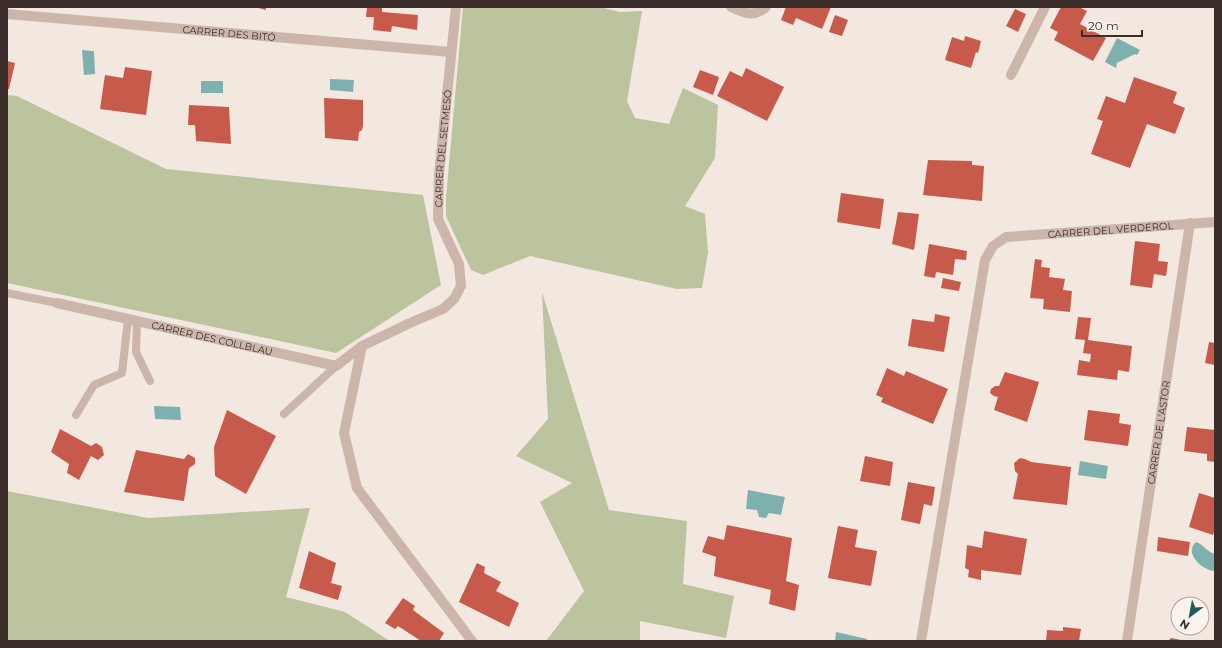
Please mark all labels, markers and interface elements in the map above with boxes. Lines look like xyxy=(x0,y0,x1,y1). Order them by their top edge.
scale bar xyxy=(1082,12,1142,38)
text: 20 m xyxy=(1088,18,1119,33)
street label: CARRER DES BITÓ xyxy=(182,23,276,44)
street label: CARRER DEL SETMESÓ xyxy=(432,89,455,207)
street label: CARRER DEL VERDEROL xyxy=(1047,219,1174,241)
street label: CARRER DES COLLBLAU xyxy=(150,318,274,359)
street label: CARRER DE L'ASTOR xyxy=(1145,380,1173,485)
north arrow xyxy=(1170,596,1210,636)
text: N xyxy=(1177,616,1192,633)

